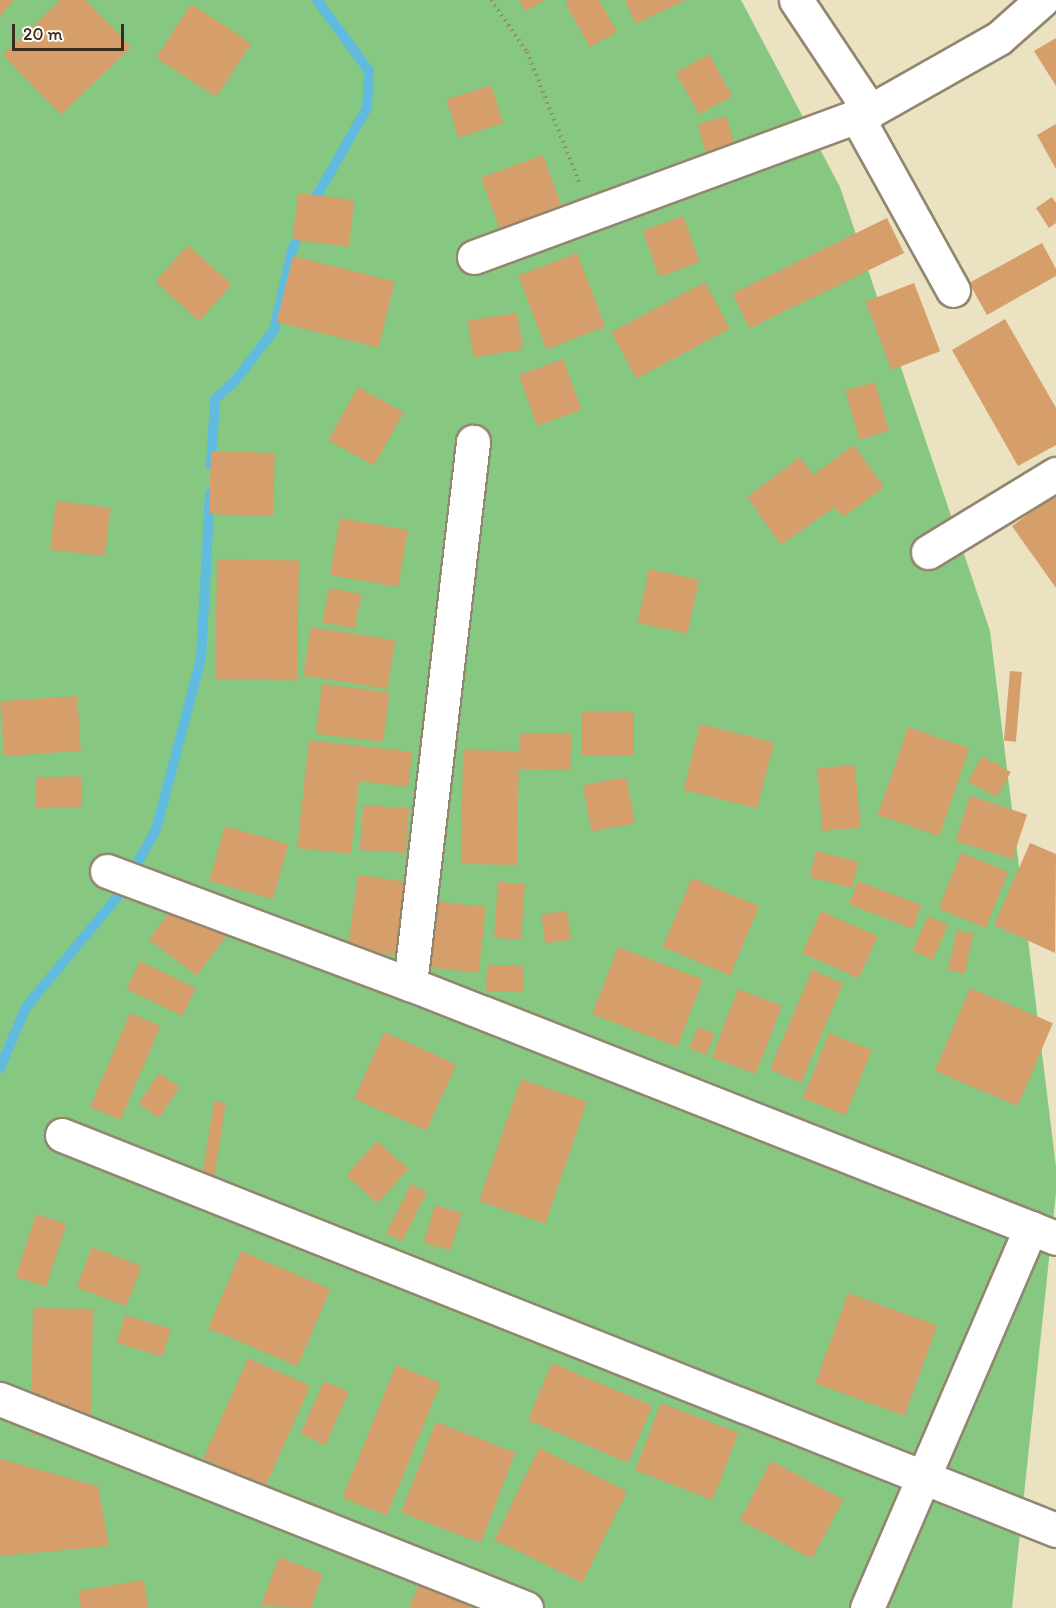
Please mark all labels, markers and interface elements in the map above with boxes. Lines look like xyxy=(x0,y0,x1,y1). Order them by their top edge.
scale bar xyxy=(15,12,128,50)
text: 20 m xyxy=(23,23,63,45)

